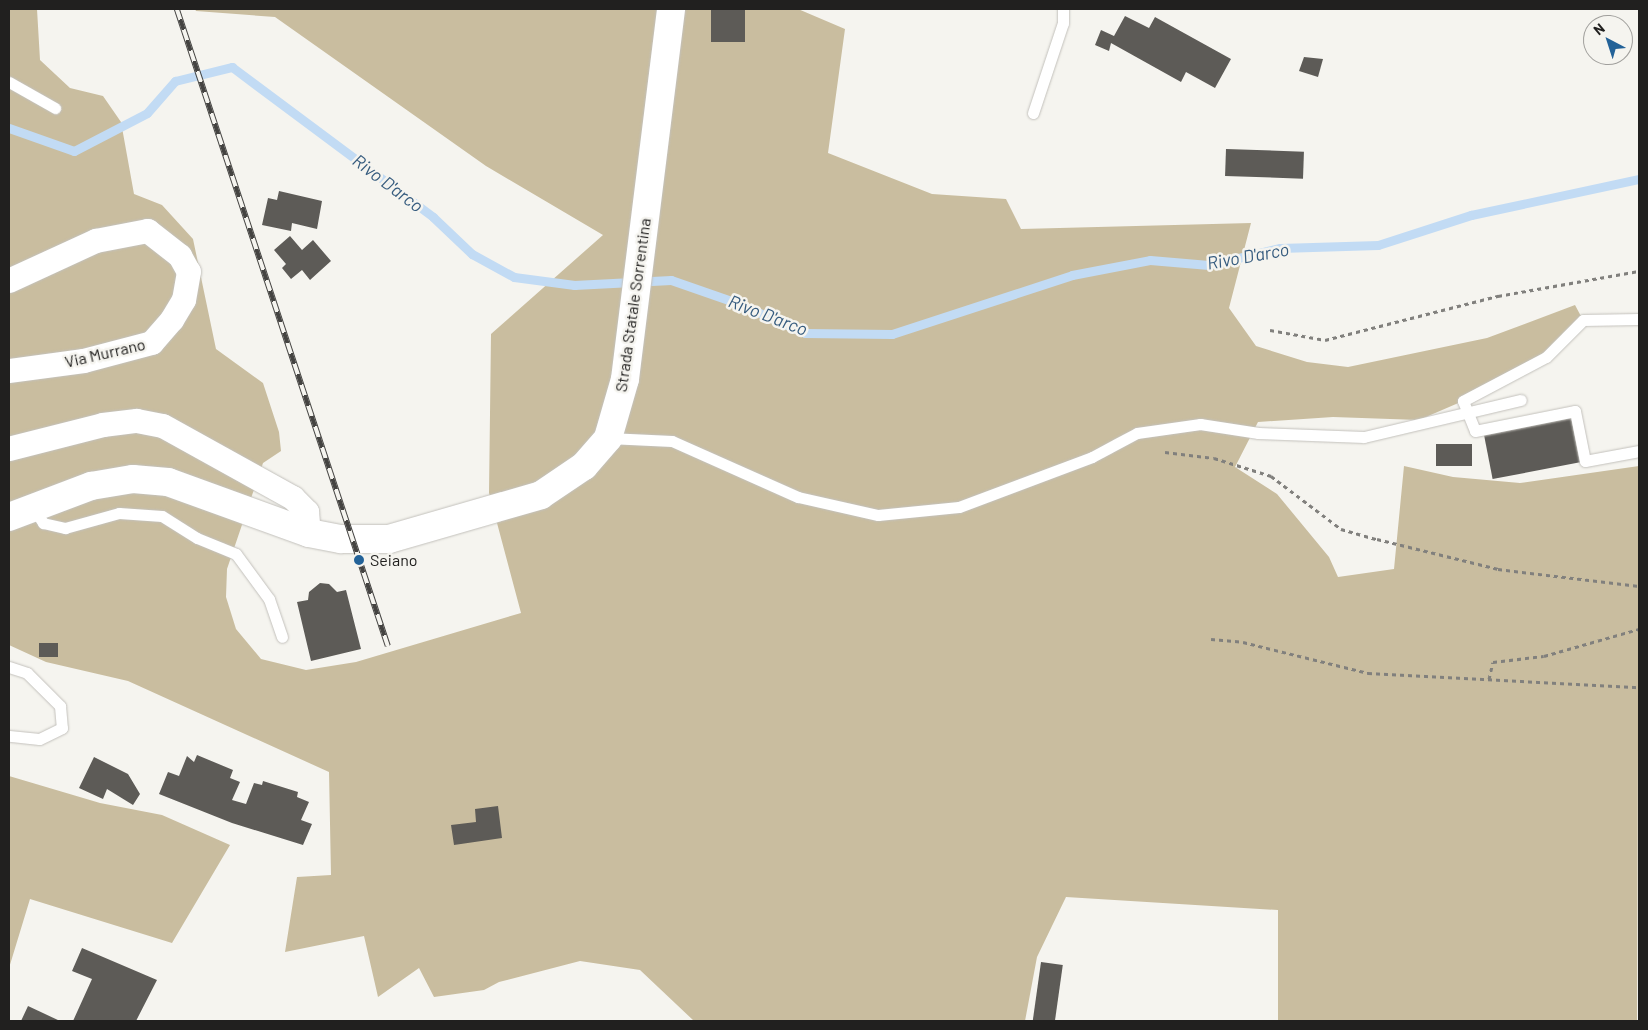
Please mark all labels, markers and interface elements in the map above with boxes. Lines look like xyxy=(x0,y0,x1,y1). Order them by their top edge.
north arrow xyxy=(1583,15,1633,65)
text: N xyxy=(1590,19,1608,38)
water label: Rivo D'arco xyxy=(348,149,428,217)
street label: Strada Statale Sorrentina xyxy=(611,217,655,393)
water label: Rivo D'arco xyxy=(1205,238,1291,274)
water label: Rivo D'arco xyxy=(725,290,811,340)
street label: Via Murrano xyxy=(63,334,147,372)
place label: Seiano xyxy=(370,550,417,570)
marker: Seiano xyxy=(352,553,366,567)

